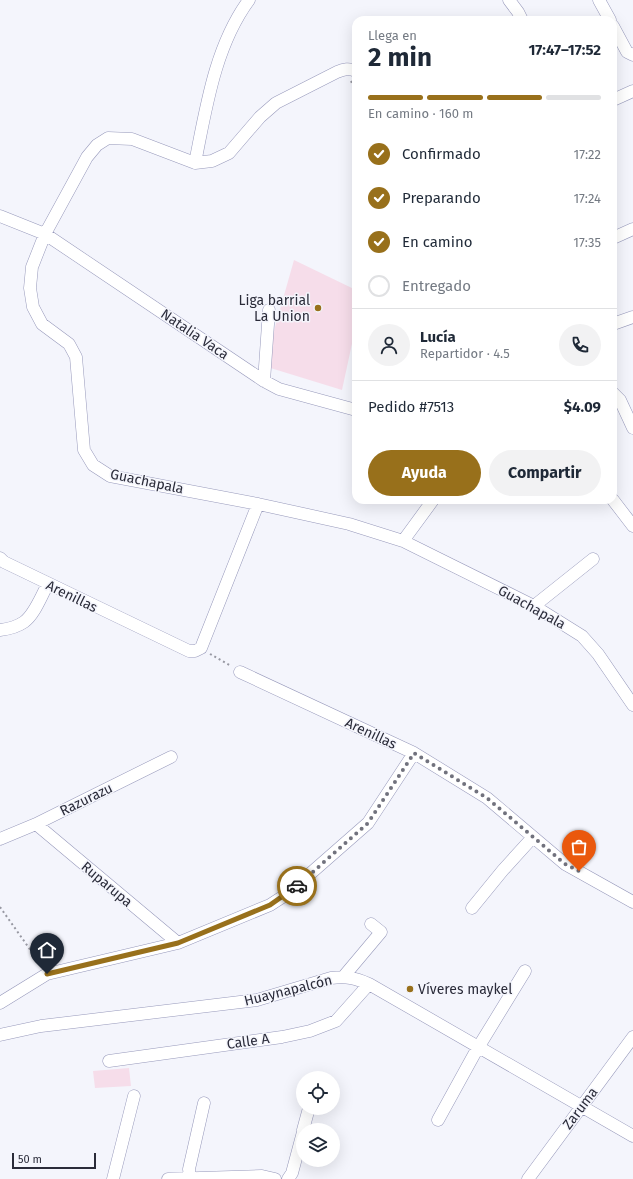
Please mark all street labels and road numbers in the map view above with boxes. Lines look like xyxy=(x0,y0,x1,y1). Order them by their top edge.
street label: Natalia Vaca xyxy=(158,306,232,363)
street label: Guachapala xyxy=(109,465,185,498)
street label: Arenillas xyxy=(43,577,101,616)
street label: Guachapala xyxy=(495,582,568,633)
street label: Arenillas xyxy=(342,714,400,753)
street label: Razurazu xyxy=(57,779,115,820)
street label: Ruparupa xyxy=(78,858,136,911)
street label: Huaynapalcón xyxy=(242,971,334,1010)
street label: Calle A xyxy=(226,1030,270,1053)
street label: Zaruma xyxy=(559,1084,602,1133)

